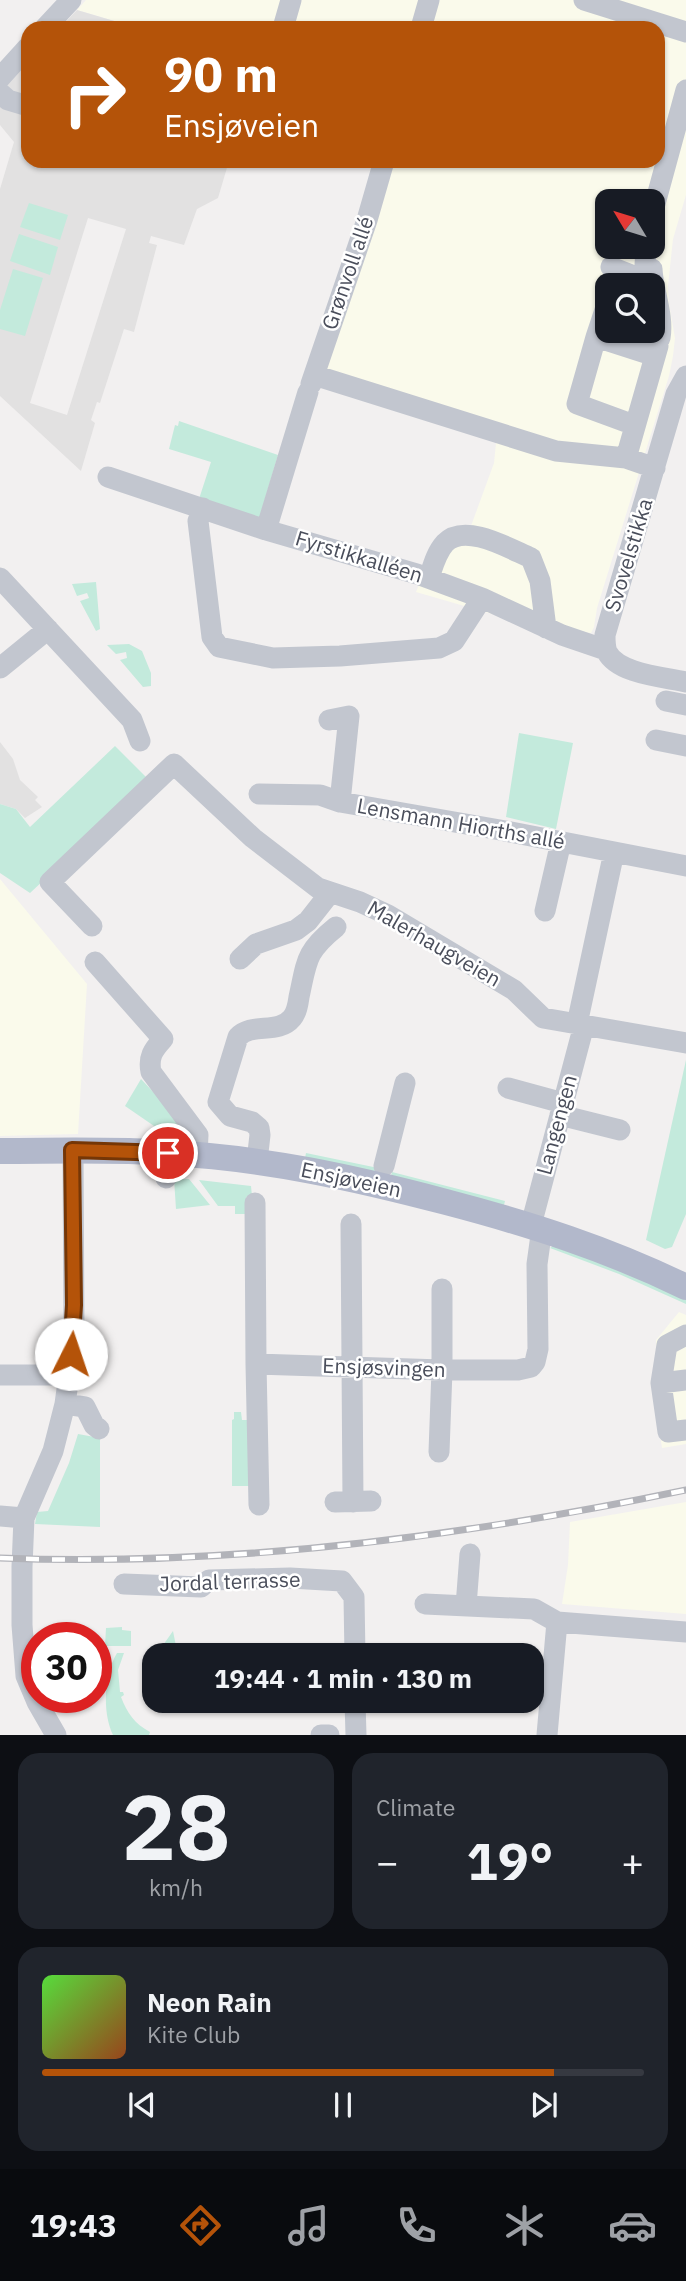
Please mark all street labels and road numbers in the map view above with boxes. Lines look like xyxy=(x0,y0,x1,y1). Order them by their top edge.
street label: Grønvoll allé xyxy=(315,212,380,333)
street label: Svovelstikka xyxy=(598,495,659,615)
street label: Fyrstikkalléen xyxy=(292,523,426,589)
street label: Lensmann Hiorths allé xyxy=(355,791,567,855)
street label: Malerhaugveien xyxy=(363,894,506,993)
street label: Langengen xyxy=(529,1072,583,1178)
street label: Ensjøveien xyxy=(299,1155,404,1203)
street label: Ensjøsvingen xyxy=(322,1351,446,1383)
street label: Jordal terrasse xyxy=(159,1565,301,1597)

